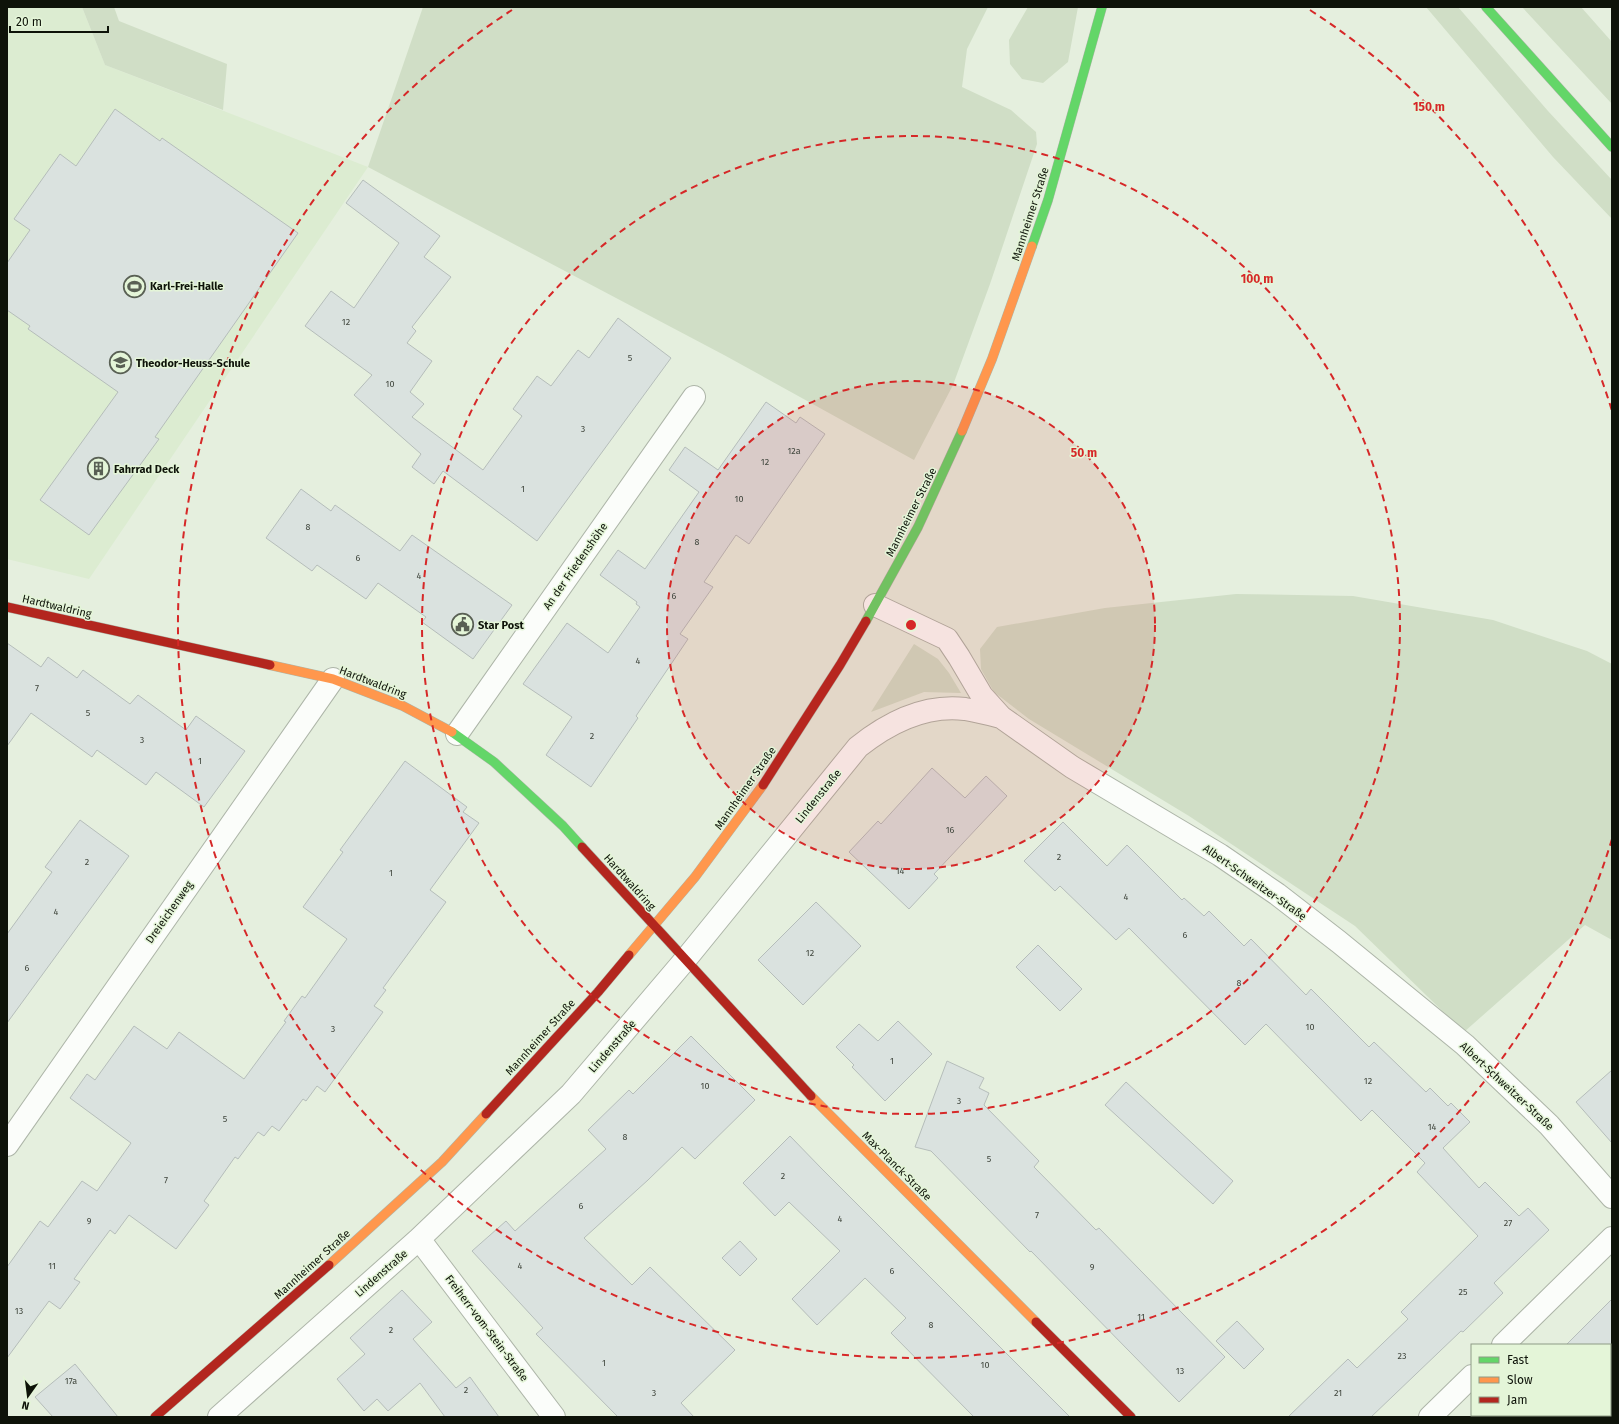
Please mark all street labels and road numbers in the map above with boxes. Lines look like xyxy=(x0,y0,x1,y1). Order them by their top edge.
street label: Mannheimer Straße xyxy=(1009,166,1052,263)
street label: Mannheimer Straße xyxy=(883,466,939,559)
street label: An der Friedenshöhe xyxy=(540,520,610,612)
street label: Hardtwaldring xyxy=(21,592,93,621)
street label: Hardtwaldring xyxy=(337,664,408,701)
street label: Mannheimer Straße xyxy=(712,744,779,832)
street label: Lindenstraße xyxy=(793,767,844,826)
street label: Albert-Schweitzer-Straße xyxy=(1200,842,1309,923)
street label: Hardtwaldring xyxy=(601,852,658,913)
street label: Dreieichenweg xyxy=(143,878,196,946)
street label: Mannheimer Straße xyxy=(503,997,578,1078)
street label: Lindenstraße xyxy=(586,1017,639,1075)
street label: Albert-Schweitzer-Straße xyxy=(1457,1040,1556,1133)
street label: Max-Planck-Straße xyxy=(859,1129,934,1204)
street label: Mannheimer Straße xyxy=(272,1227,353,1302)
street label: Lindenstraße xyxy=(352,1247,410,1300)
street label: Freiherr-vom-Stein-Straße xyxy=(442,1273,531,1384)

